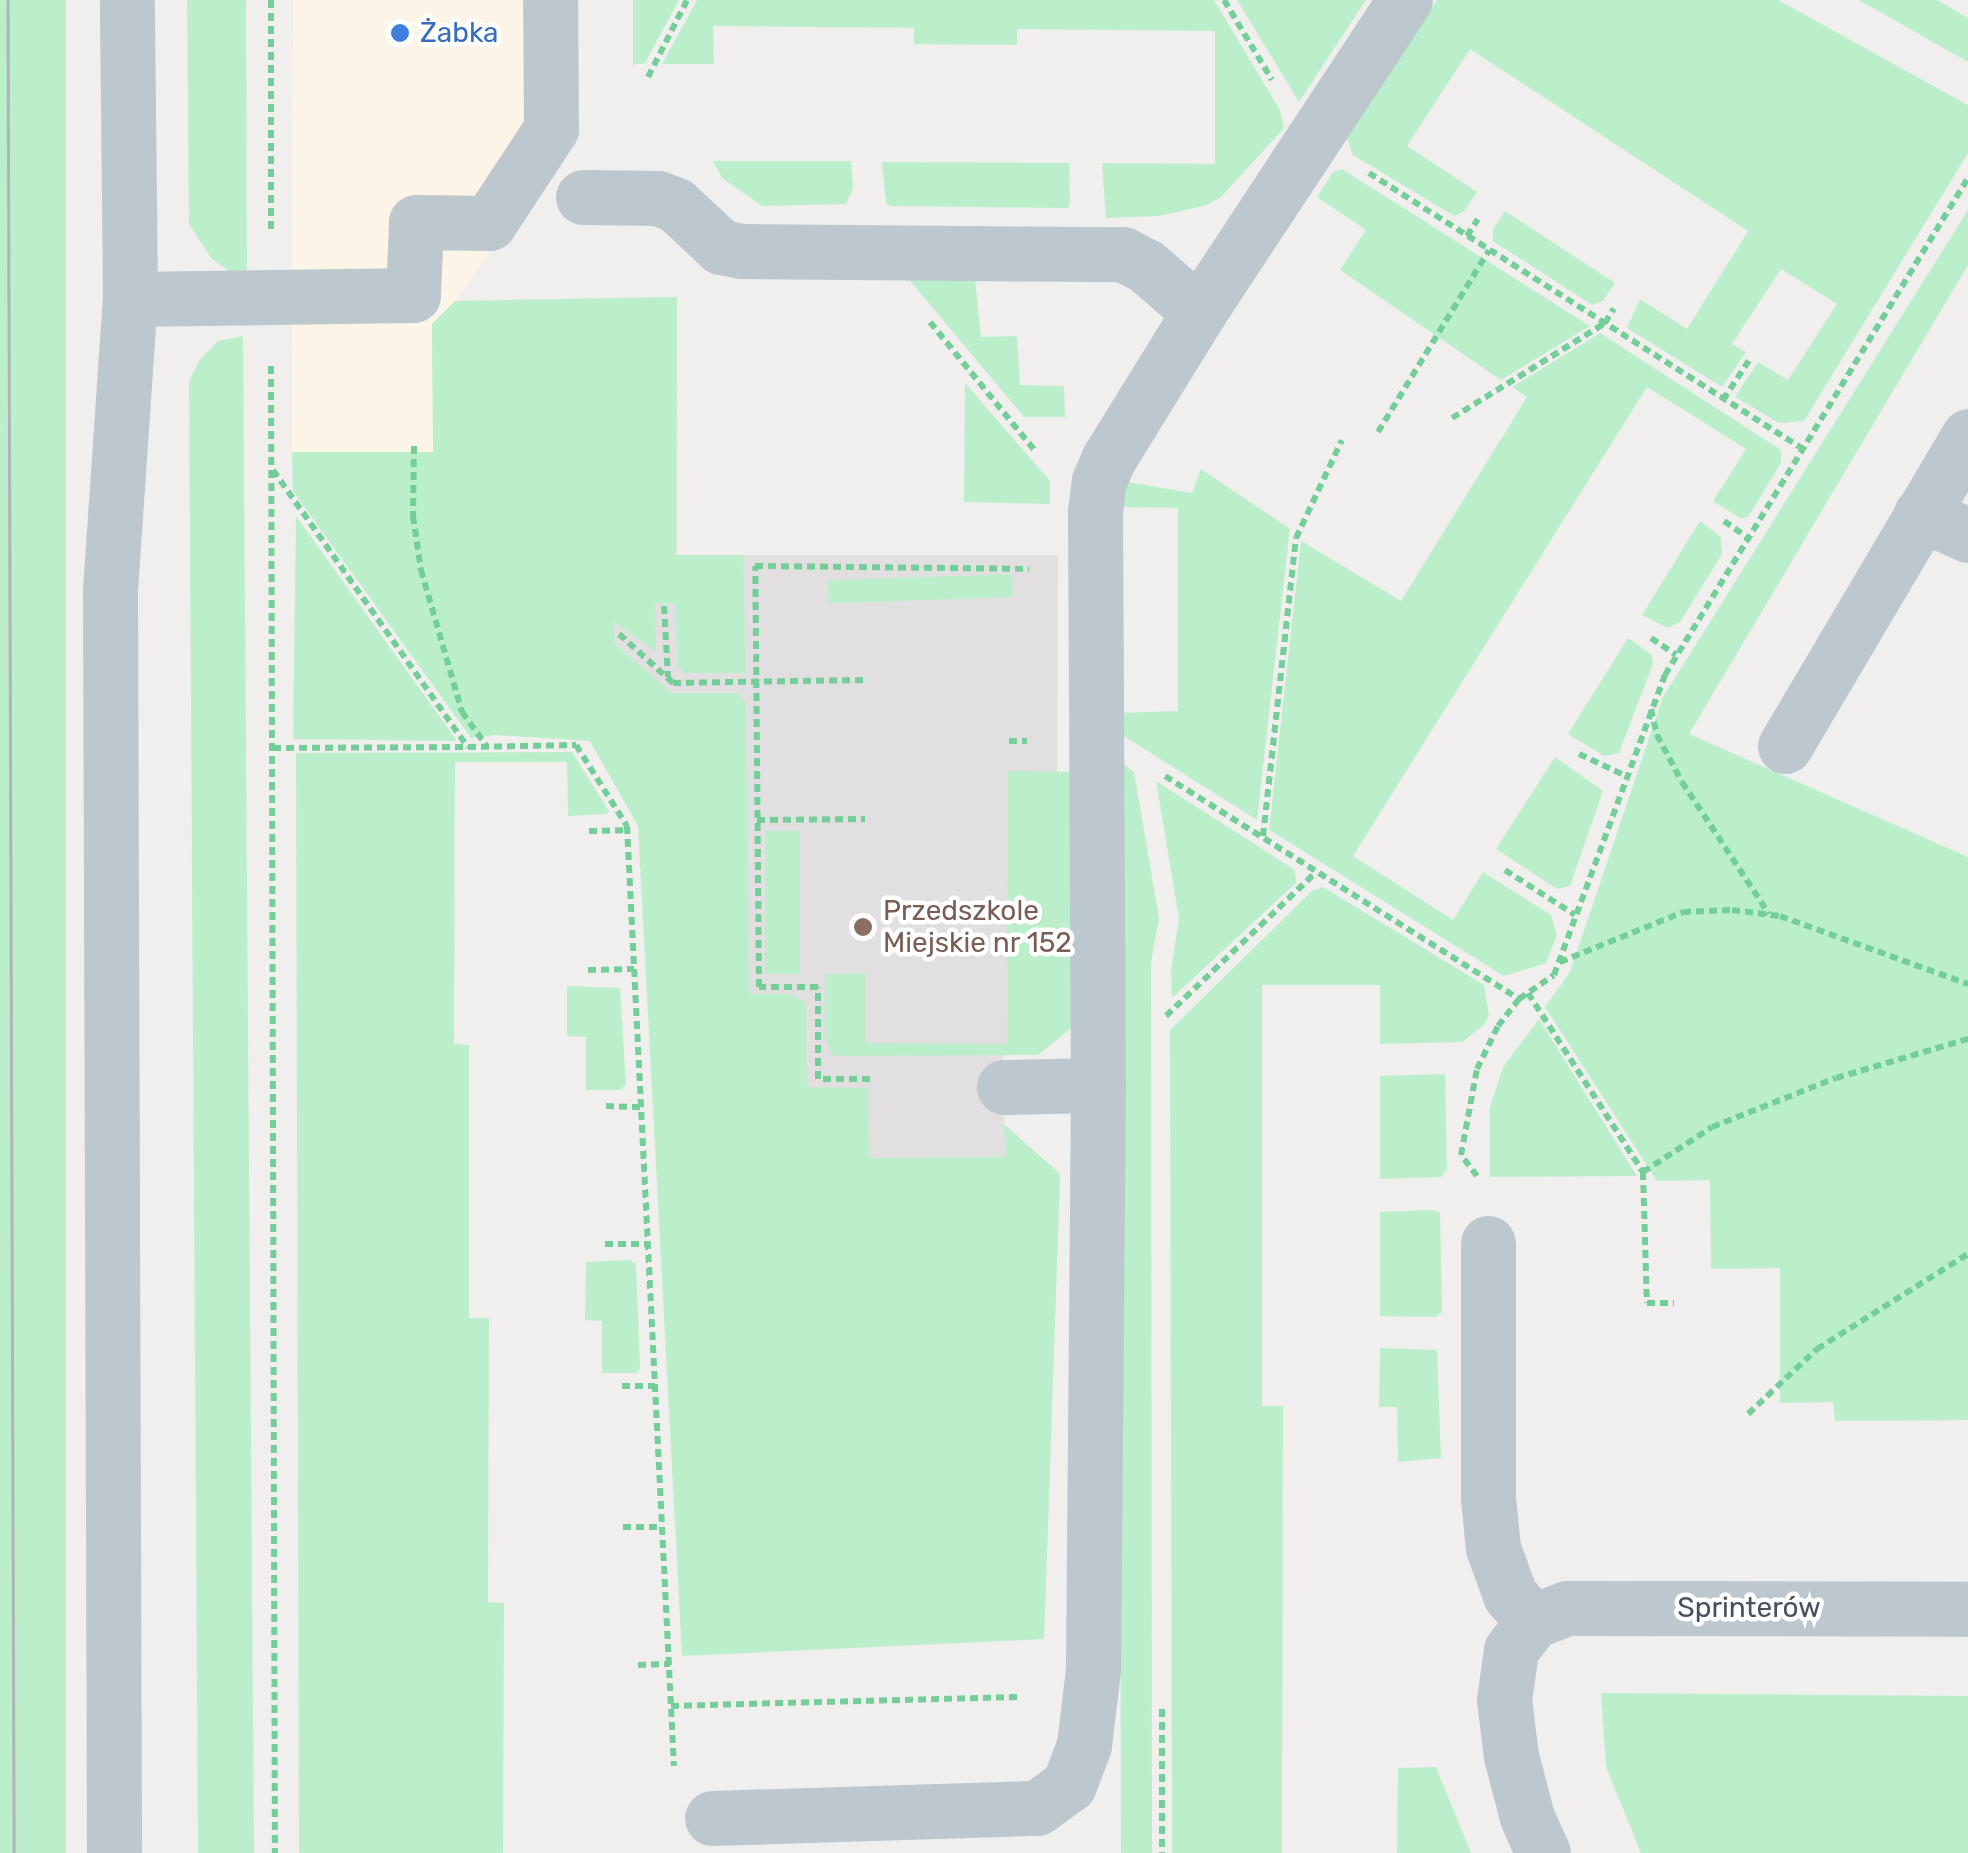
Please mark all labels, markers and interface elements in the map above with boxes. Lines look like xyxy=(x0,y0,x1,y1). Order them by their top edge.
place label: Żabka xyxy=(420,16,499,50)
marker: Żabka xyxy=(389,22,411,44)
place label: Przedszkole Miejskie nr 152 xyxy=(883,894,1072,960)
marker: Przedszkole Miejskie nr 152 xyxy=(852,916,874,938)
street label: Sprinterów xyxy=(1677,1591,1821,1625)

